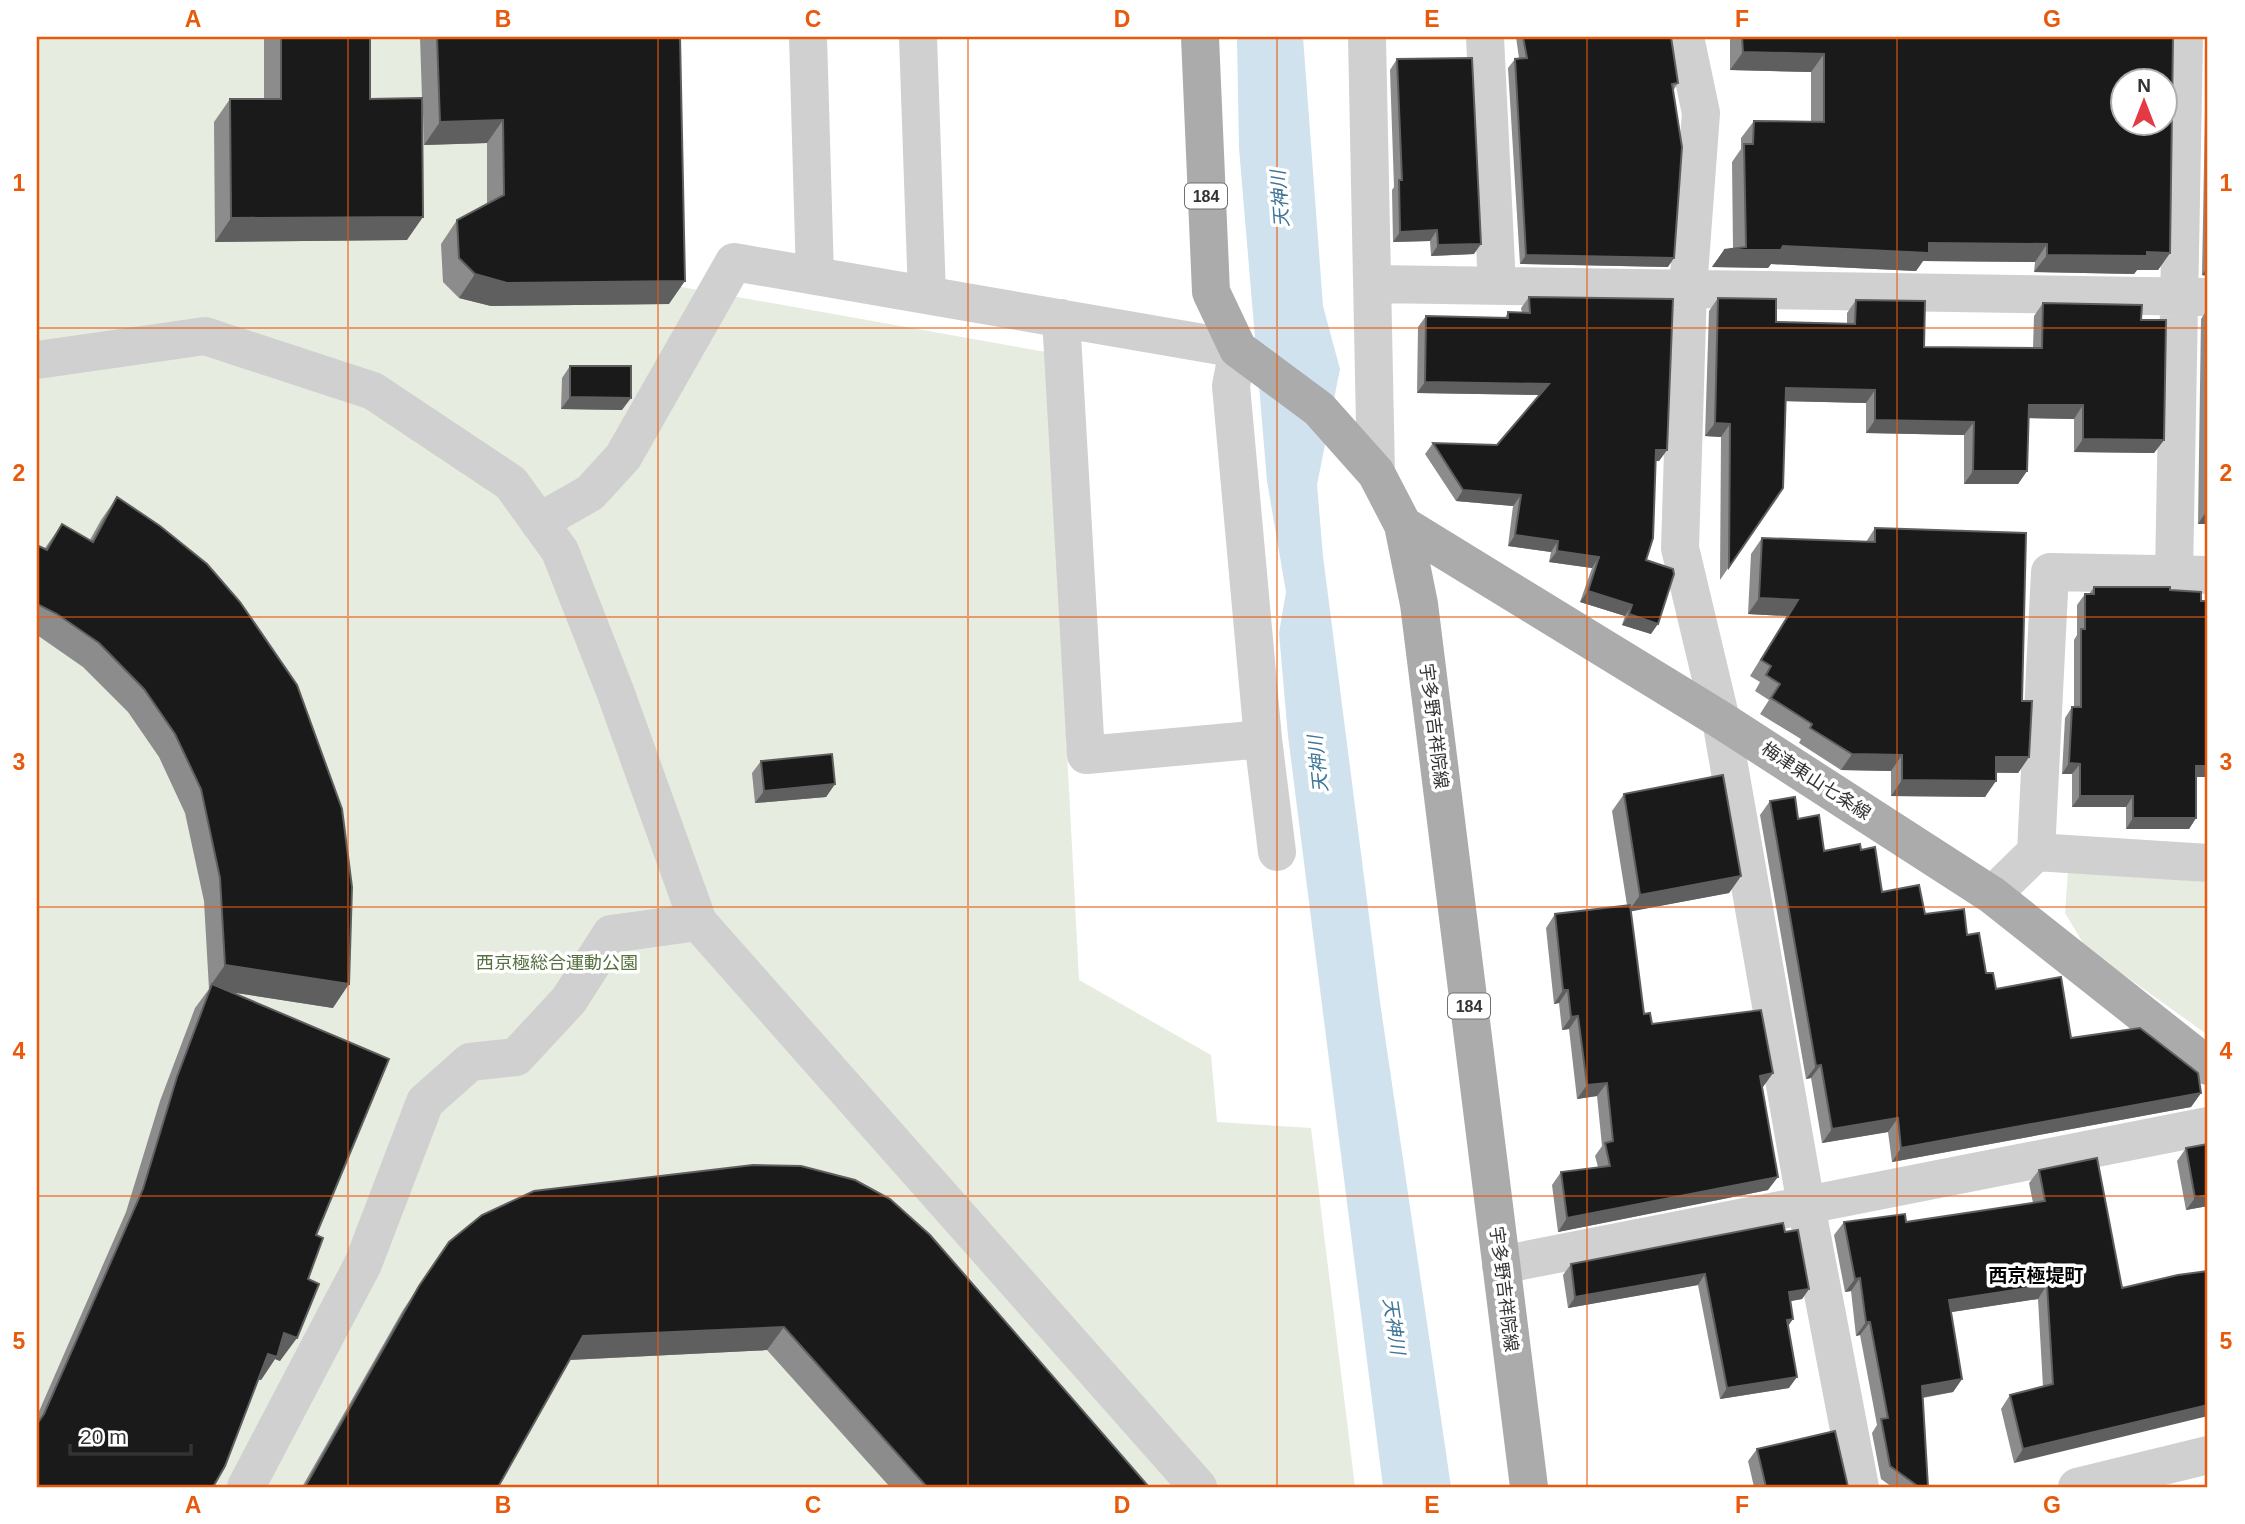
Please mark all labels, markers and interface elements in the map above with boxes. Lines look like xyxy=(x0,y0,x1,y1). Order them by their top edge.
text: A xyxy=(185,6,201,32)
text: B xyxy=(495,6,511,32)
text: C xyxy=(805,6,821,32)
text: D xyxy=(1114,6,1130,32)
text: E xyxy=(1424,6,1440,32)
text: F xyxy=(1735,6,1749,32)
text: G xyxy=(2043,6,2061,32)
north arrow xyxy=(2108,66,2178,136)
text: N xyxy=(2137,75,2151,96)
water label: 天神川 xyxy=(1267,168,1292,228)
text: 1 xyxy=(13,170,26,196)
text: 1 xyxy=(2220,170,2233,196)
road number: 184 xyxy=(1185,184,1227,208)
text: 2 xyxy=(13,460,25,486)
text: 2 xyxy=(2220,460,2232,486)
street label: 宇多野吉祥院線 xyxy=(1416,662,1452,790)
water label: 天神川 xyxy=(1304,733,1331,793)
street label: 梅津東山七条線 xyxy=(1758,738,1874,824)
text: 3 xyxy=(13,749,25,775)
text: 3 xyxy=(2220,749,2232,775)
park label: 西京極総合運動公園 xyxy=(476,953,638,973)
road number: 184 xyxy=(1448,994,1490,1018)
text: 4 xyxy=(13,1038,26,1064)
text: 4 xyxy=(2220,1038,2233,1064)
street label: 宇多野吉祥院線 xyxy=(1486,1225,1522,1353)
district label: 西京極堤町 xyxy=(1988,1265,2084,1286)
water label: 天神川 xyxy=(1380,1296,1409,1358)
text: 5 xyxy=(13,1328,26,1354)
text: 5 xyxy=(2220,1328,2233,1354)
scale bar xyxy=(70,1412,191,1456)
text: 20 m xyxy=(80,1425,127,1448)
text: A xyxy=(185,1492,201,1518)
text: B xyxy=(495,1492,511,1518)
text: C xyxy=(805,1492,821,1518)
text: D xyxy=(1114,1492,1130,1518)
text: E xyxy=(1424,1492,1440,1518)
text: F xyxy=(1735,1492,1749,1518)
text: G xyxy=(2043,1492,2061,1518)

